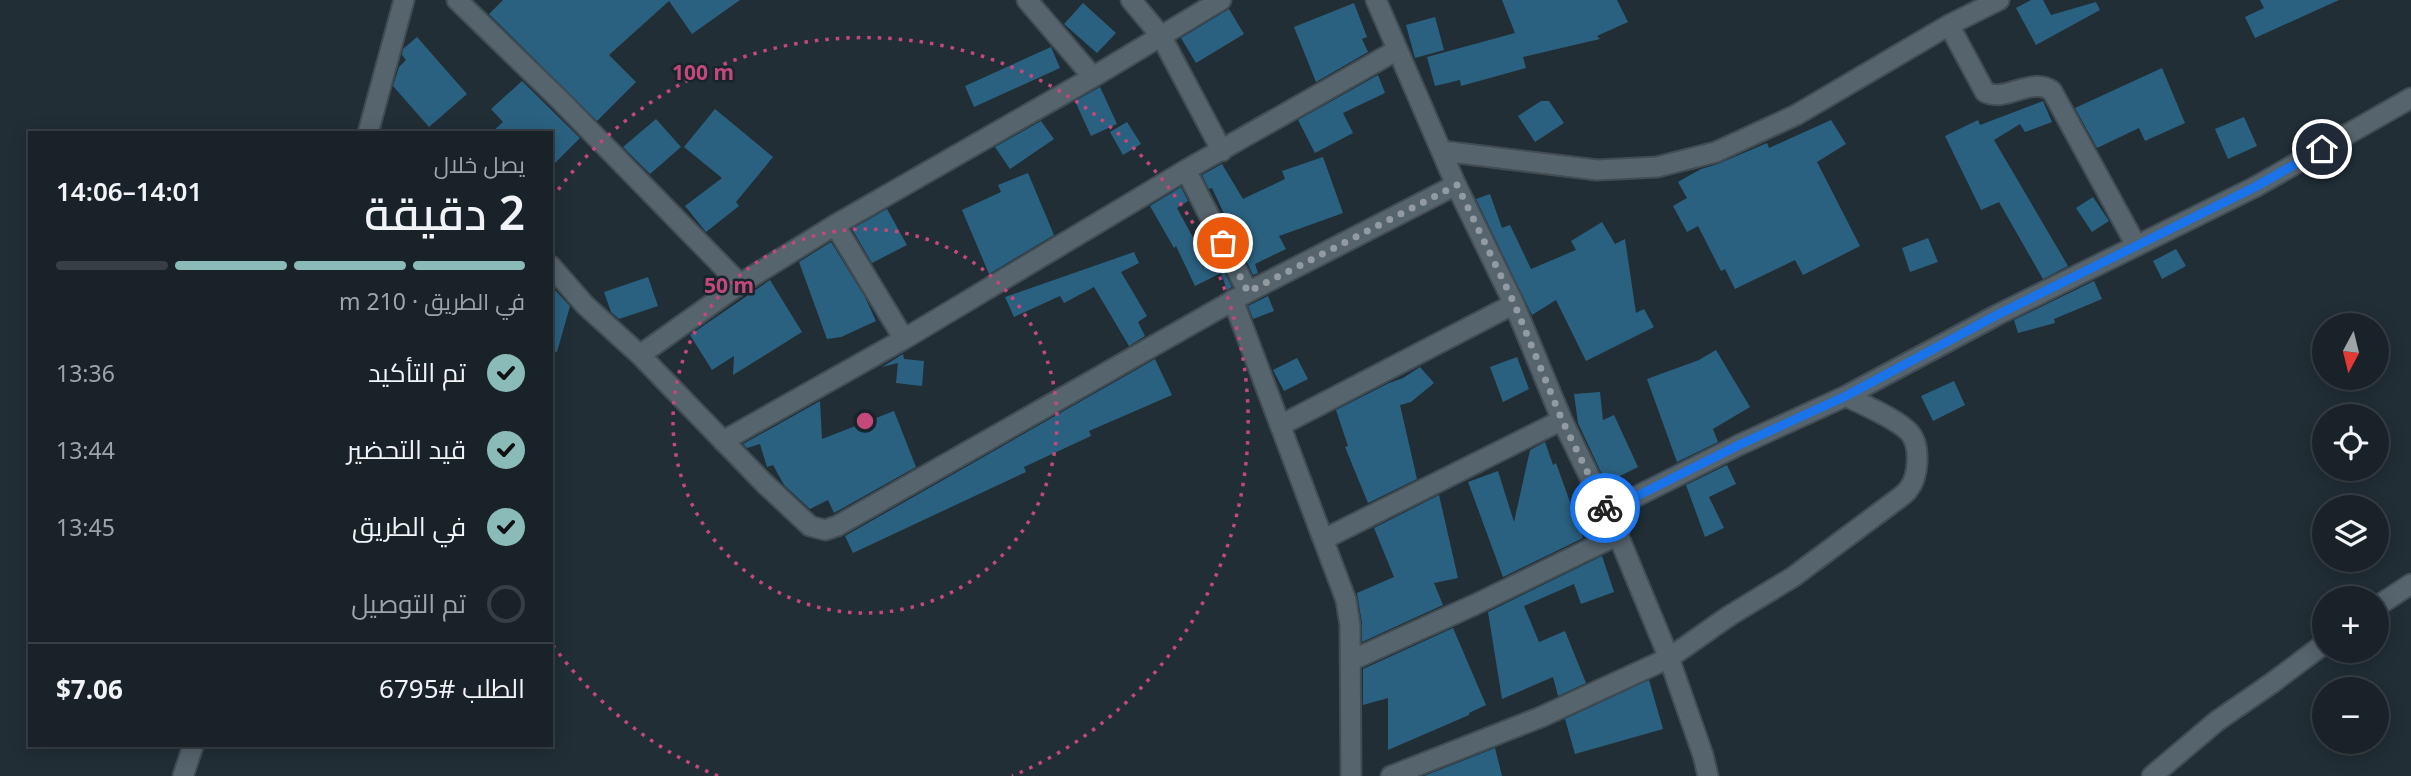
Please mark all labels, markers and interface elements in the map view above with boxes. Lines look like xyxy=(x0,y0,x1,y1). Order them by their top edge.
text: 100 m xyxy=(672,58,734,86)
pin xyxy=(2292,119,2352,179)
icon: home xyxy=(2303,130,2341,168)
text: يصل خلال xyxy=(434,148,525,180)
text: 14:01–14:06 xyxy=(56,173,202,209)
text: 2 دقيقة xyxy=(364,181,525,243)
pin xyxy=(1193,213,1253,273)
icon: bag xyxy=(1204,224,1242,262)
text: 50 m xyxy=(704,271,754,299)
text: في الطريق · 210 m xyxy=(339,285,525,317)
north arrow xyxy=(2312,313,2389,390)
map controls xyxy=(2312,313,2389,754)
text: تم التأكيد xyxy=(368,354,466,390)
icon: check xyxy=(487,354,525,392)
text: 13:36 xyxy=(56,357,115,389)
button: locate xyxy=(2312,404,2389,481)
centre of rings xyxy=(853,409,877,433)
text: قيد التحضير xyxy=(347,431,466,467)
icon: check xyxy=(487,431,525,469)
text: 13:44 xyxy=(56,434,115,466)
courier xyxy=(1570,473,1640,543)
icon: bike xyxy=(1586,489,1624,527)
button: layers xyxy=(2312,495,2389,572)
text: في الطريق xyxy=(352,508,466,544)
icon: check xyxy=(487,508,525,546)
text: 13:45 xyxy=(56,511,115,543)
text: تم التوصيل xyxy=(351,585,466,621)
button: + xyxy=(2312,586,2389,663)
text: الطلب #6795 xyxy=(379,670,525,706)
text: $7.06 xyxy=(56,671,123,707)
button: − xyxy=(2312,677,2389,754)

